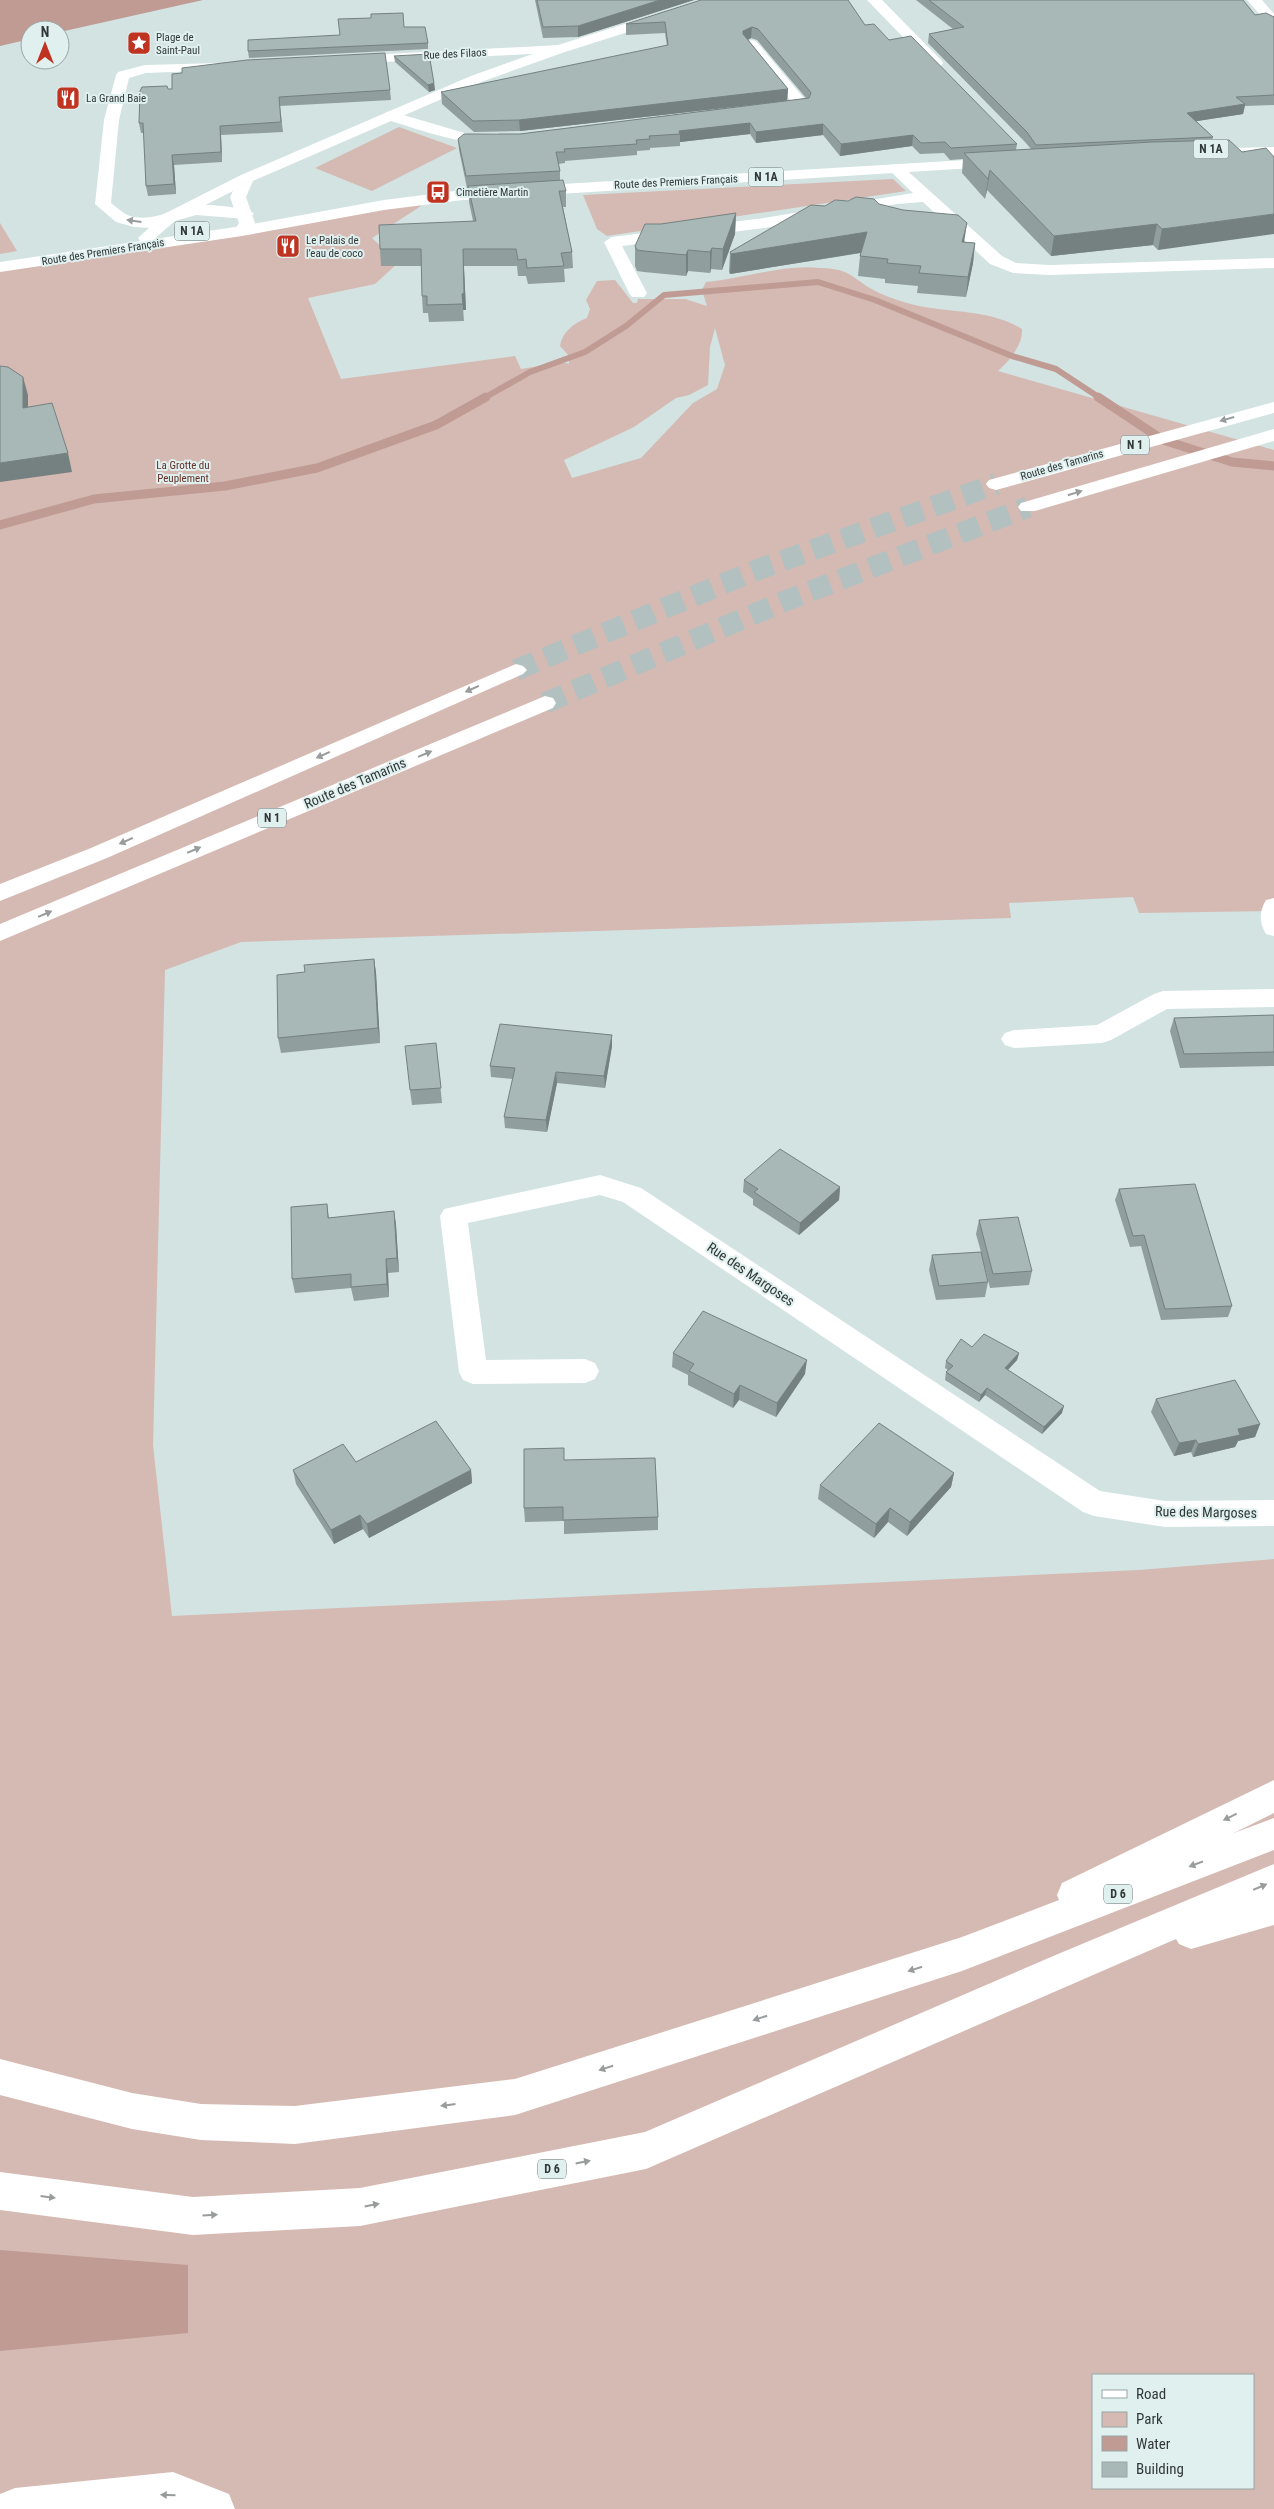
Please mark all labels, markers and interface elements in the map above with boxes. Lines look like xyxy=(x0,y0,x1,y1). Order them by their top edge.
north arrow xyxy=(20,20,70,70)
text: N xyxy=(41,24,49,40)
place icon: Plage de Saint-Paul xyxy=(126,30,152,56)
place label: Plage de Saint-Paul xyxy=(156,31,200,57)
street label: Rue des Filaos xyxy=(423,46,487,62)
restaurant icon: La Grand Baie xyxy=(55,85,81,111)
place label: La Grand Baie xyxy=(86,92,146,105)
road number: N 1A xyxy=(1194,140,1228,158)
road number: N 1A xyxy=(748,168,784,186)
street label: Route des Premiers Français xyxy=(614,172,738,192)
bus stop icon: Cimetière Martin xyxy=(425,179,451,205)
place label: Cimetière Martin xyxy=(456,186,528,199)
one-way arrow xyxy=(126,217,142,225)
road number: N 1A xyxy=(174,222,210,240)
restaurant icon: Le Palais de l’eau de coco xyxy=(275,233,301,259)
place label: Le Palais de l’eau de coco xyxy=(306,234,363,260)
street label: Route des Premiers Français xyxy=(41,236,165,268)
one-way arrow xyxy=(1219,416,1234,424)
road number: N 1 xyxy=(1121,436,1149,454)
street label: Route des Tamarins xyxy=(1019,447,1105,483)
park label: La Grotte du Peuplement xyxy=(156,459,210,485)
one-way arrow xyxy=(1067,488,1082,496)
one-way arrow xyxy=(465,686,479,694)
one-way arrow xyxy=(418,749,432,757)
one-way arrow xyxy=(316,752,330,760)
street label: Route des Tamarins xyxy=(302,754,408,812)
road number: N 1 xyxy=(258,808,286,828)
one-way arrow xyxy=(119,838,133,846)
one-way arrow xyxy=(187,846,202,854)
one-way arrow xyxy=(38,910,52,918)
street label: Rue des Margoses xyxy=(704,1239,798,1309)
street label: Rue des Margoses xyxy=(1155,1503,1257,1521)
one-way arrow xyxy=(1223,1814,1237,1822)
one-way arrow xyxy=(1188,1860,1203,1868)
one-way arrow xyxy=(1253,1882,1267,1890)
road number: D 6 xyxy=(1104,1885,1132,1904)
one-way arrow xyxy=(907,1965,922,1973)
one-way arrow xyxy=(753,2015,768,2023)
one-way arrow xyxy=(598,2064,613,2072)
one-way arrow xyxy=(440,2101,456,2109)
one-way arrow xyxy=(575,2158,591,2166)
road number: D 6 xyxy=(538,2160,566,2178)
one-way arrow xyxy=(41,2193,57,2201)
one-way arrow xyxy=(364,2200,380,2208)
one-way arrow xyxy=(202,2211,218,2219)
legend xyxy=(1092,2374,1254,2489)
text: Road xyxy=(1136,2385,1166,2403)
text: Park xyxy=(1136,2410,1163,2428)
text: Water xyxy=(1136,2435,1171,2453)
text: Building xyxy=(1136,2460,1184,2478)
one-way arrow xyxy=(160,2490,176,2498)

